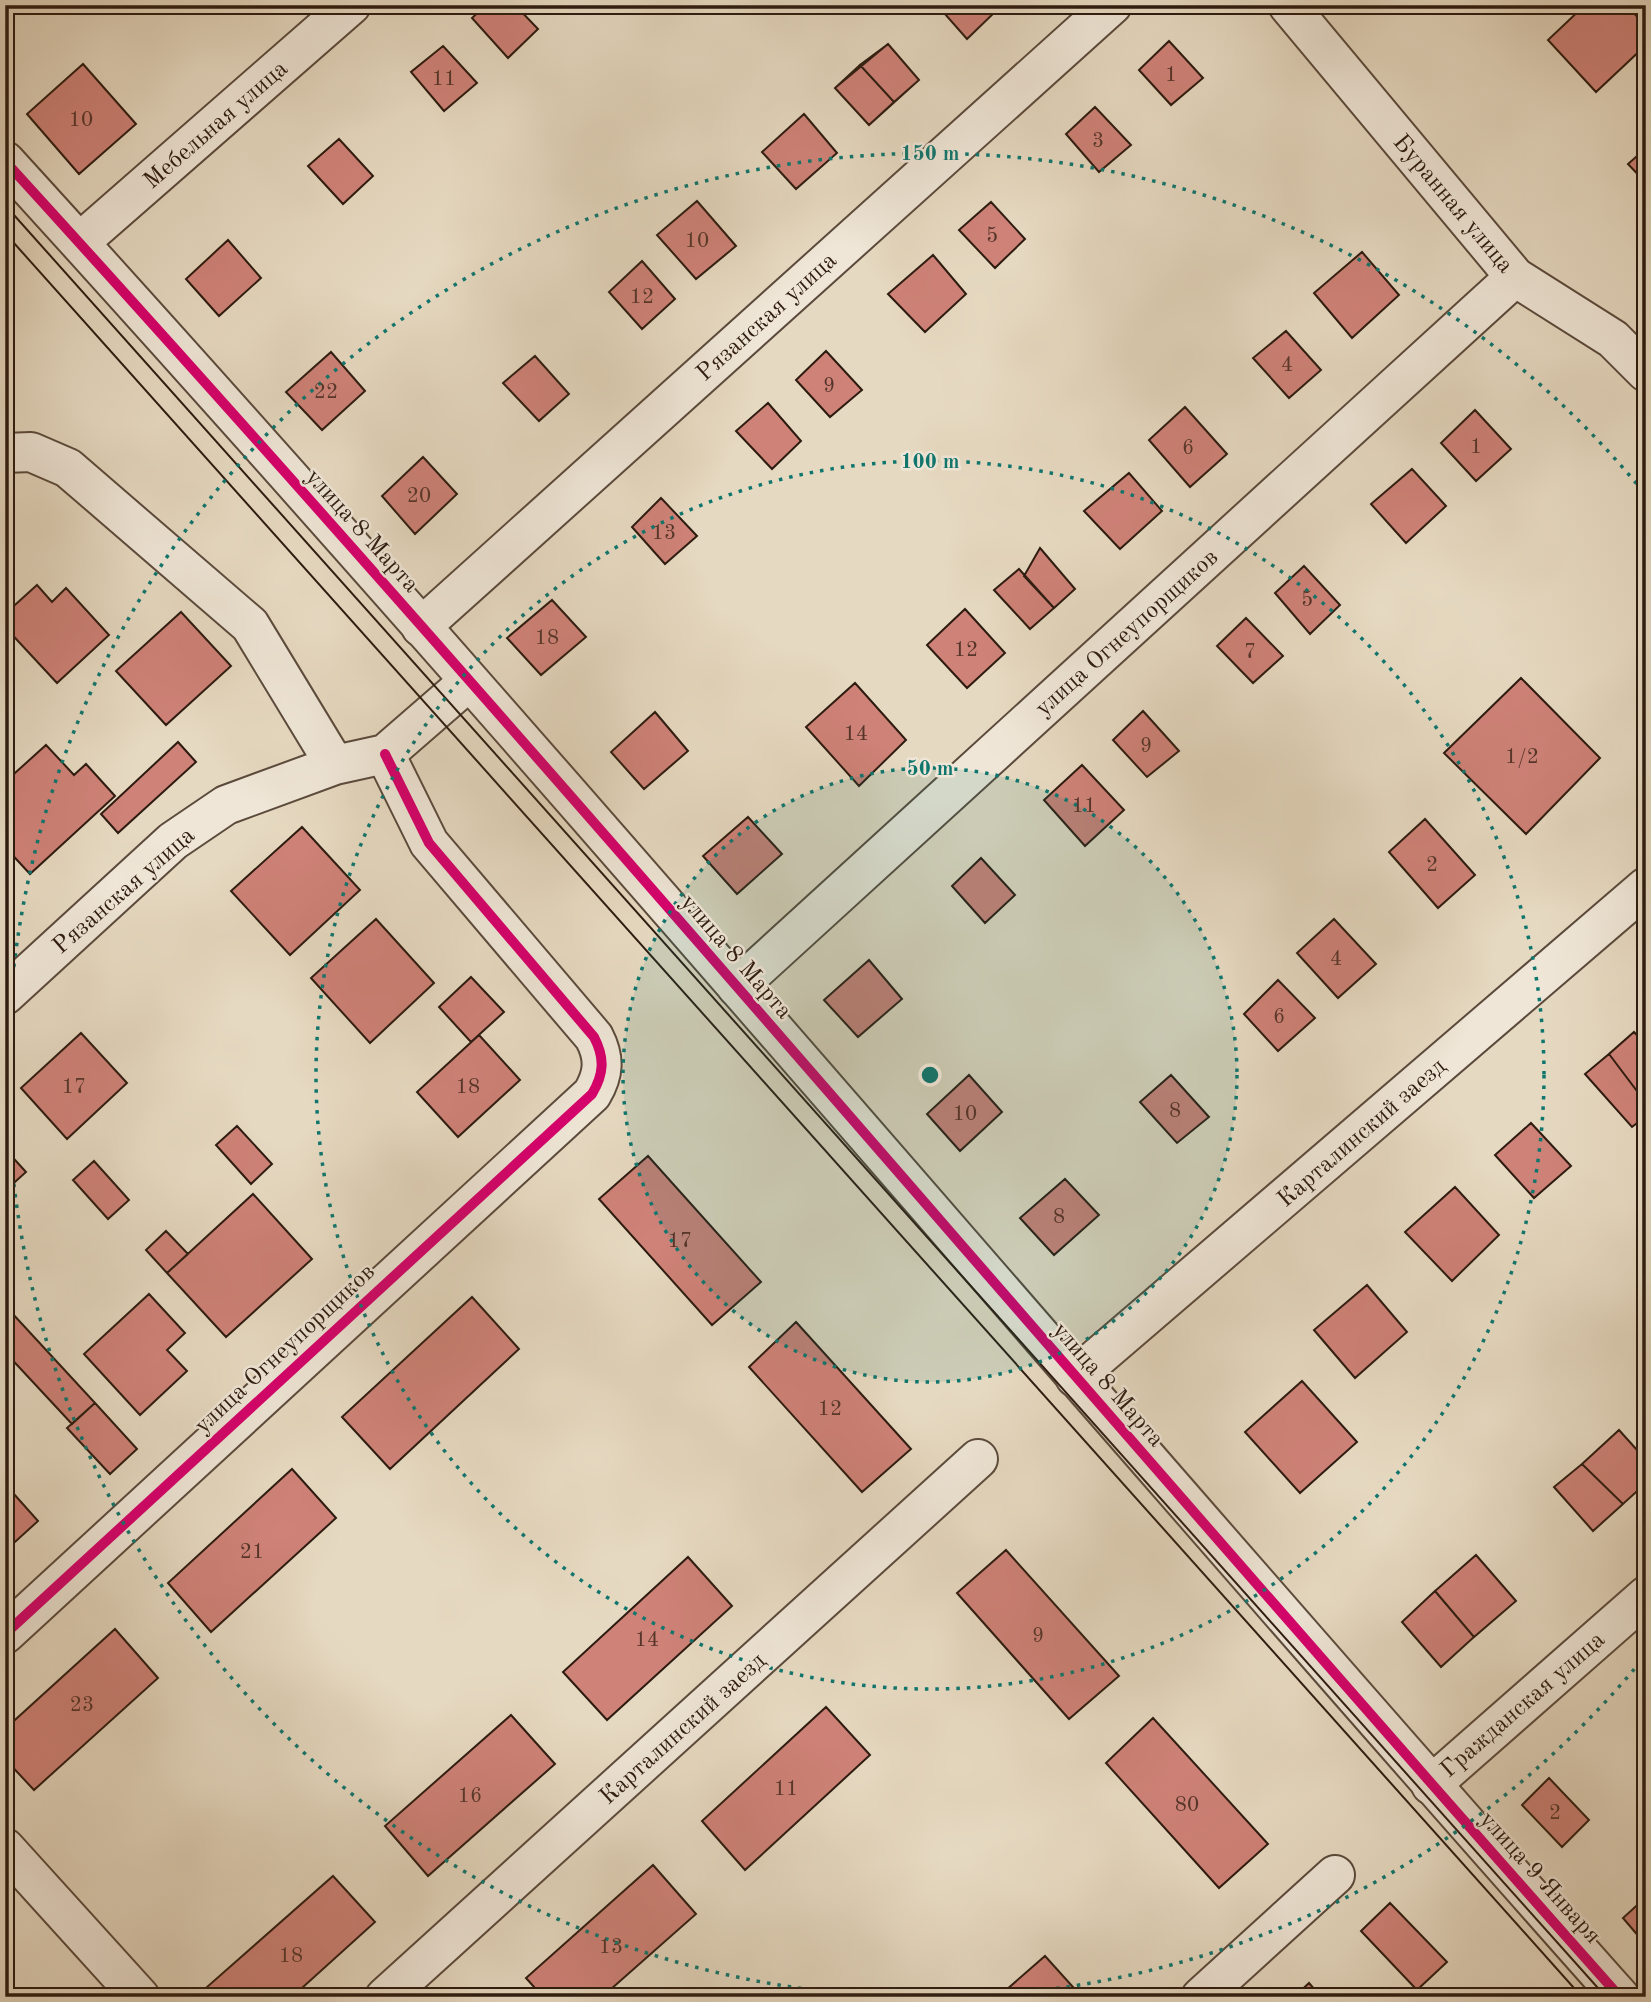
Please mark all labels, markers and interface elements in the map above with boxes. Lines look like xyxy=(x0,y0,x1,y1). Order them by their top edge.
street label: Мебельная улица xyxy=(140,57,293,194)
house number: 1 xyxy=(1165,65,1177,86)
house number: 11 xyxy=(432,69,456,90)
house number: 10 xyxy=(69,110,93,131)
street label: Буранная улица xyxy=(1388,130,1517,278)
house number: 3 xyxy=(1092,131,1104,152)
text: 150 m xyxy=(900,144,960,165)
house number: 5 xyxy=(986,226,998,247)
house number: 10 xyxy=(685,231,709,252)
street label: Рязанская улица xyxy=(693,249,842,386)
house number: 12 xyxy=(630,287,654,308)
house number: 4 xyxy=(1281,355,1293,376)
house number: 9 xyxy=(823,376,835,397)
house number: 22 xyxy=(314,382,338,403)
house number: 1 xyxy=(1470,437,1482,458)
house number: 6 xyxy=(1182,438,1194,459)
text: 100 m xyxy=(900,452,960,473)
street label: улица 8 Марта xyxy=(300,465,423,598)
house number: 20 xyxy=(407,486,431,507)
house number: 13 xyxy=(652,523,676,544)
street label: улица Огнеупорщиков xyxy=(1031,545,1223,721)
house number: 5 xyxy=(1301,590,1313,611)
house number: 18 xyxy=(535,628,559,649)
house number: 12 xyxy=(954,640,978,661)
house number: 7 xyxy=(1244,642,1256,663)
house number: 14 xyxy=(844,724,868,745)
house number: 9 xyxy=(1140,736,1152,757)
house number: 1/2 xyxy=(1505,747,1539,768)
text: 50 m xyxy=(906,759,954,780)
house number: 11 xyxy=(1072,796,1096,817)
street label: Рязанская улица xyxy=(49,824,200,959)
house number: 2 xyxy=(1426,855,1438,876)
street label: улица 8 Марта xyxy=(675,890,796,1024)
house number: 4 xyxy=(1330,949,1342,970)
house number: 6 xyxy=(1273,1007,1285,1028)
street label: Карталинский заезд xyxy=(1274,1054,1451,1213)
centre of rings xyxy=(918,1063,942,1087)
house number: 17 xyxy=(62,1077,86,1098)
house number: 18 xyxy=(456,1077,480,1098)
house number: 8 xyxy=(1169,1101,1181,1122)
house number: 10 xyxy=(953,1104,977,1125)
house number: 8 xyxy=(1053,1207,1065,1228)
house number: 17 xyxy=(668,1231,692,1252)
street label: улица Огнеупорщиков xyxy=(191,1260,380,1439)
street label: улица 8 Марта xyxy=(1047,1318,1168,1452)
house number: 12 xyxy=(818,1399,842,1420)
house number: 21 xyxy=(240,1542,264,1563)
house number: 9 xyxy=(1032,1626,1044,1647)
street label: Гражданская улица xyxy=(1437,1628,1610,1783)
house number: 14 xyxy=(635,1630,659,1651)
street label: Карталинский заезд xyxy=(596,1649,771,1810)
house number: 23 xyxy=(70,1695,94,1716)
house number: 11 xyxy=(774,1779,798,1800)
house number: 16 xyxy=(458,1786,482,1807)
house number: 80 xyxy=(1175,1795,1199,1816)
house number: 2 xyxy=(1549,1803,1561,1824)
street label: улица 9 Января xyxy=(1474,1808,1605,1949)
house number: 13 xyxy=(599,1937,623,1958)
house number: 18 xyxy=(279,1946,303,1967)

